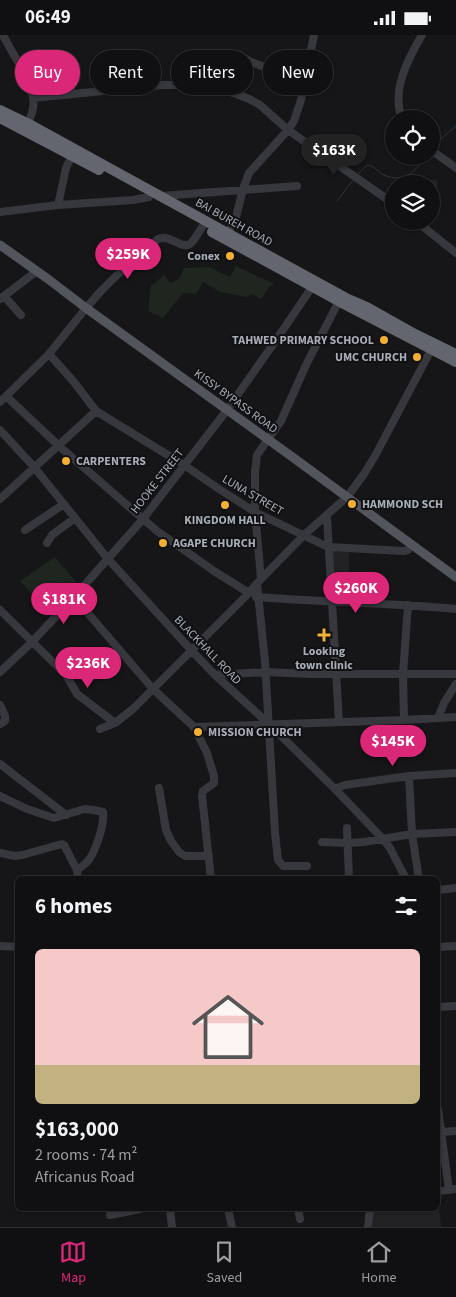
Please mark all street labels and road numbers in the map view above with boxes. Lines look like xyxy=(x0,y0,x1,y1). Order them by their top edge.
street label: BAI BUREH ROAD xyxy=(192,194,275,251)
street label: KISSY BYPASS ROAD xyxy=(190,365,281,438)
street label: HOOKE STREET xyxy=(127,445,188,517)
street label: LUNA STREET xyxy=(219,471,287,520)
street label: BLACKHALL ROAD xyxy=(170,612,245,689)

